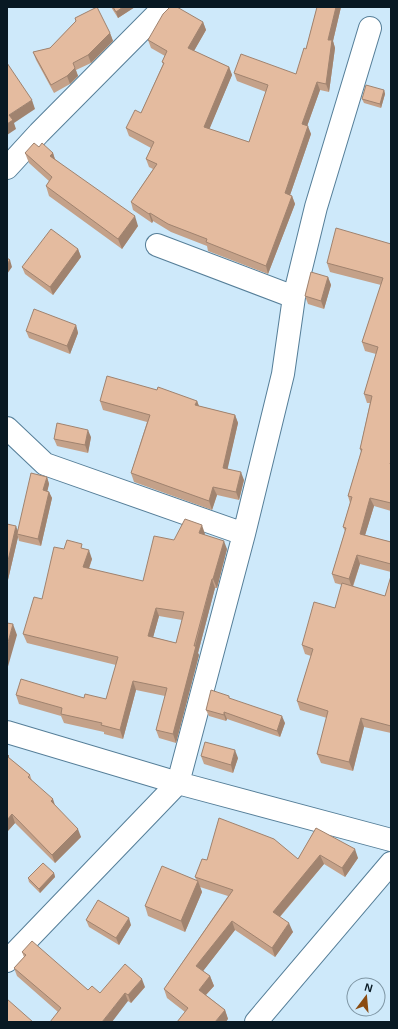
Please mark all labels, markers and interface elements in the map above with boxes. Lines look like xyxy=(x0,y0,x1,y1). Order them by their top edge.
north arrow xyxy=(346,977,386,1017)
text: N xyxy=(363,981,374,994)

